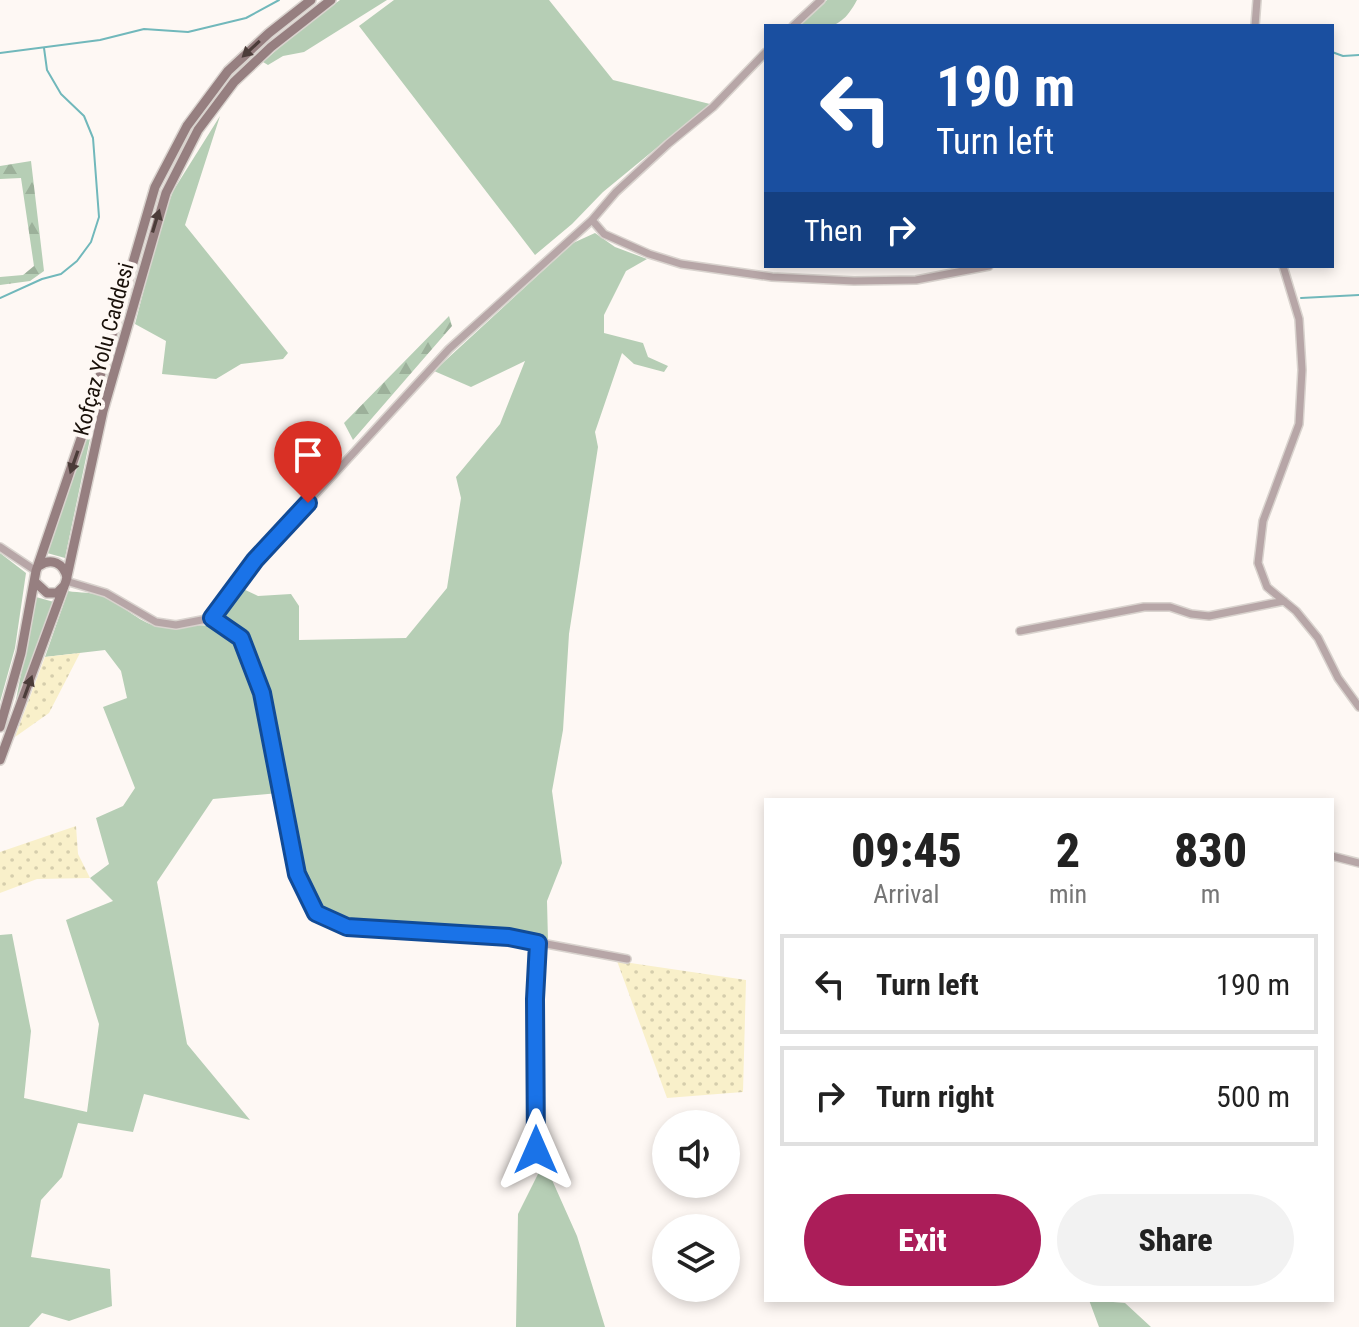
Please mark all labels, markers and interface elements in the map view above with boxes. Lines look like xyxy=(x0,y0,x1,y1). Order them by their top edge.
one-way arrow xyxy=(241,39,260,57)
text: 190 m xyxy=(936,54,1075,120)
icon: left xyxy=(804,56,908,160)
text: Turn left xyxy=(936,121,1054,163)
icon: right xyxy=(879,208,923,252)
one-way arrow xyxy=(150,209,163,233)
text: Then xyxy=(804,213,863,248)
street label: Kofçaz Yolu Caddesi xyxy=(68,260,139,438)
pin xyxy=(274,421,342,503)
icon: arrive xyxy=(286,433,330,477)
one-way arrow xyxy=(67,450,79,474)
one-way arrow xyxy=(22,675,34,699)
text: 09:45 xyxy=(851,822,962,879)
text: 2 xyxy=(1056,822,1080,879)
text: 830 xyxy=(1174,822,1247,879)
text: Arrival xyxy=(873,879,940,909)
text: min xyxy=(1049,879,1087,909)
text: m xyxy=(1201,879,1220,909)
icon: left xyxy=(808,962,852,1006)
text: Turn left xyxy=(876,967,979,1002)
text: 190 m xyxy=(1216,967,1290,1002)
icon: right xyxy=(808,1074,852,1118)
text: Turn right xyxy=(876,1079,994,1114)
text: 500 m xyxy=(1216,1079,1290,1114)
position arrow xyxy=(494,1108,578,1192)
map controls xyxy=(652,1110,740,1302)
button: sound xyxy=(652,1110,740,1198)
button: Exit xyxy=(804,1194,1041,1286)
button: Share xyxy=(1057,1194,1294,1286)
button: layers xyxy=(652,1214,740,1302)

